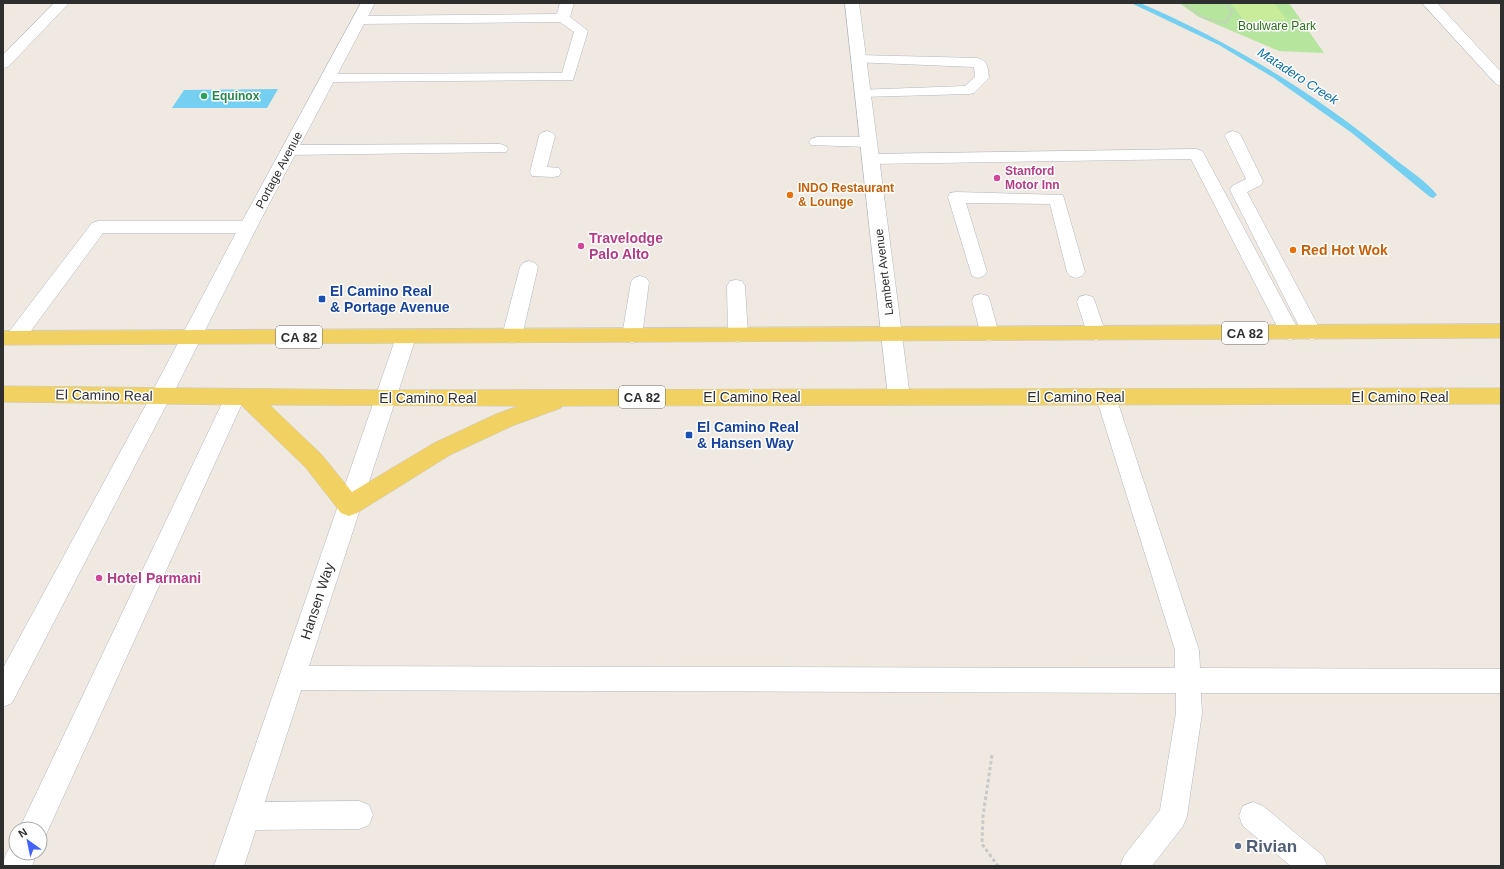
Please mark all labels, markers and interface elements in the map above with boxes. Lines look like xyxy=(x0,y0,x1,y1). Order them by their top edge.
park label: Boulware Park xyxy=(1238,19,1317,33)
water label: Matadero Creek xyxy=(1255,44,1342,108)
place label: Equinox xyxy=(212,89,260,103)
marker: Equinox xyxy=(199,91,209,101)
street label: Portage Avenue xyxy=(253,129,305,211)
place label: Stanford Motor Inn xyxy=(1005,164,1060,192)
marker: Stanford Motor Inn xyxy=(992,173,1002,183)
place label: INDO Restaurant & Lounge xyxy=(798,181,894,209)
marker: INDO Restaurant & Lounge xyxy=(785,190,795,200)
street label: Lambert Avenue xyxy=(872,228,896,316)
place label: Travelodge Palo Alto xyxy=(589,230,663,262)
marker: Travelodge Palo Alto xyxy=(576,241,586,251)
place label: Red Hot Wok xyxy=(1301,242,1388,258)
marker: Red Hot Wok xyxy=(1288,245,1298,255)
place label: El Camino Real & Portage Avenue xyxy=(330,283,450,315)
marker: El Camino Real & Portage Avenue xyxy=(317,294,327,304)
road number: CA 82 xyxy=(1222,322,1268,344)
road number: CA 82 xyxy=(276,326,322,348)
street label: El Camino Real xyxy=(55,386,153,404)
road number: CA 82 xyxy=(619,386,665,408)
street label: El Camino Real xyxy=(703,389,801,405)
street label: El Camino Real xyxy=(1027,389,1125,405)
street label: El Camino Real xyxy=(1351,389,1449,405)
street label: El Camino Real xyxy=(379,390,477,406)
place label: El Camino Real & Hansen Way xyxy=(697,419,799,451)
marker: El Camino Real & Hansen Way xyxy=(684,430,694,440)
street label: Hansen Way xyxy=(297,561,337,641)
place label: Hotel Parmani xyxy=(107,570,201,586)
marker: Hotel Parmani xyxy=(94,573,104,583)
north arrow xyxy=(8,821,48,861)
text: N xyxy=(16,825,29,840)
place label: Rivian xyxy=(1246,837,1297,856)
marker: Rivian xyxy=(1233,841,1243,851)

